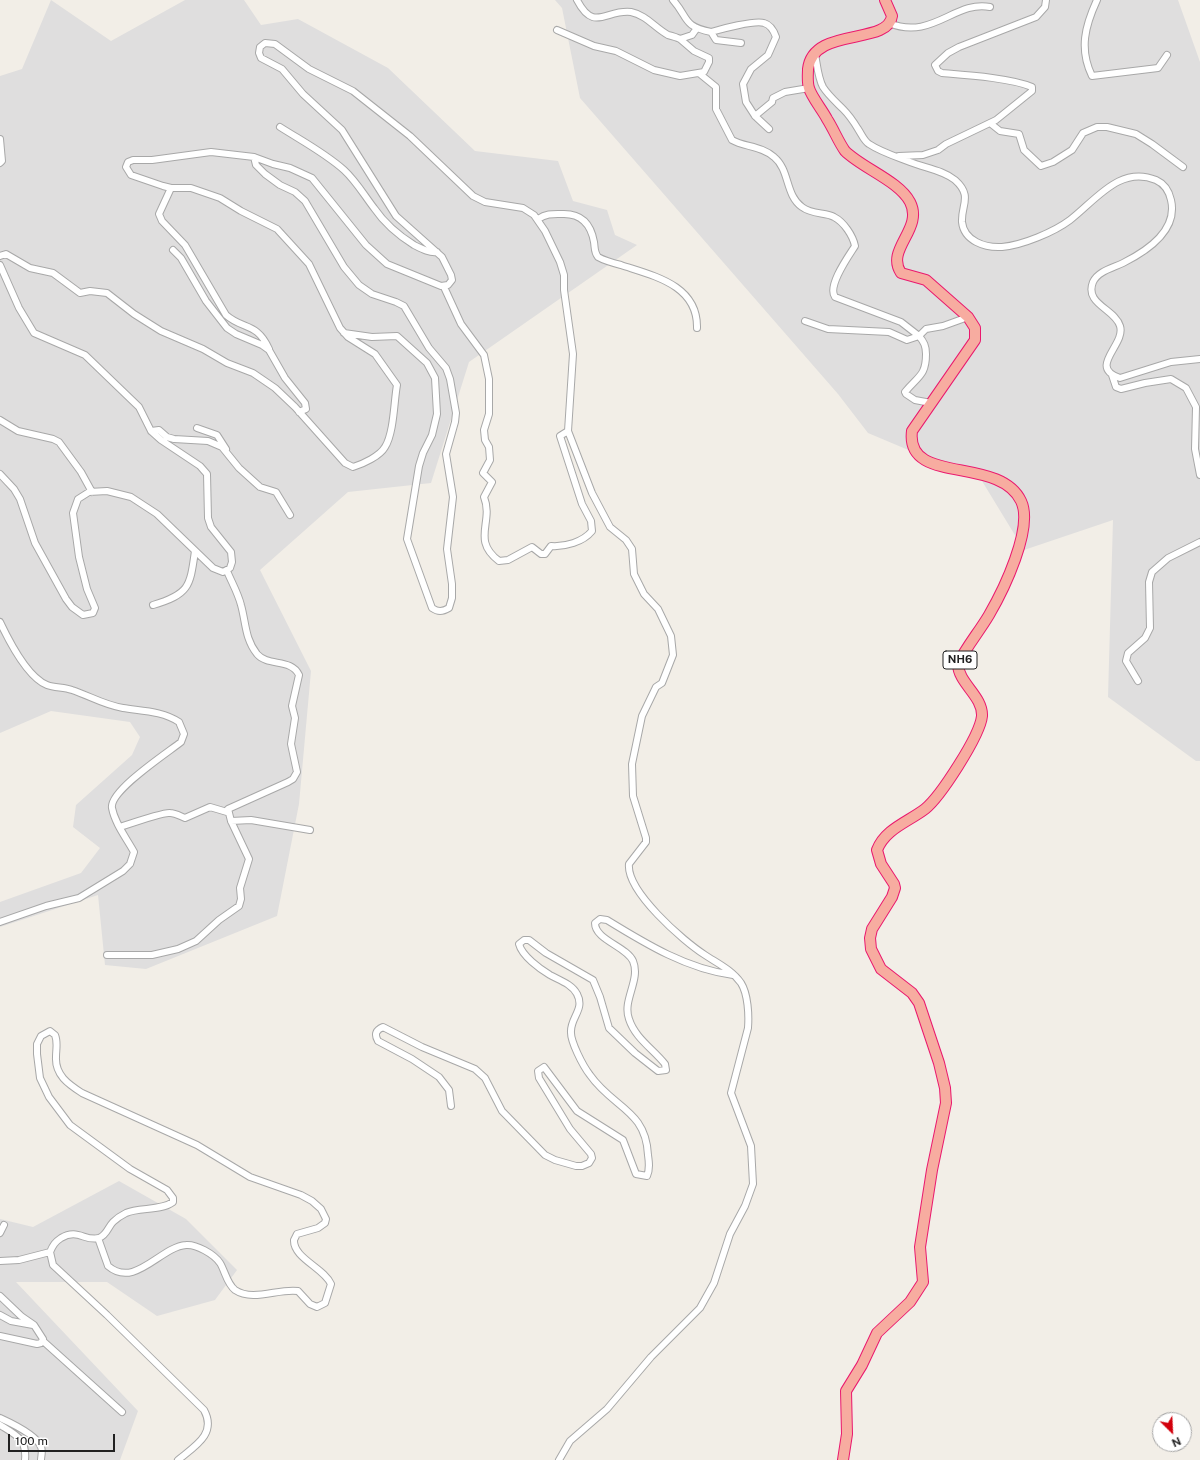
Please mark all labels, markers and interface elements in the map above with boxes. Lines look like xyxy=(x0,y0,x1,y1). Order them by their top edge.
road number: NH6 xyxy=(943,651,977,669)
north arrow xyxy=(1152,1412,1192,1452)
scale bar xyxy=(10,1426,117,1452)
text: 100 m xyxy=(15,1434,48,1448)
text: N xyxy=(1170,1435,1183,1449)

